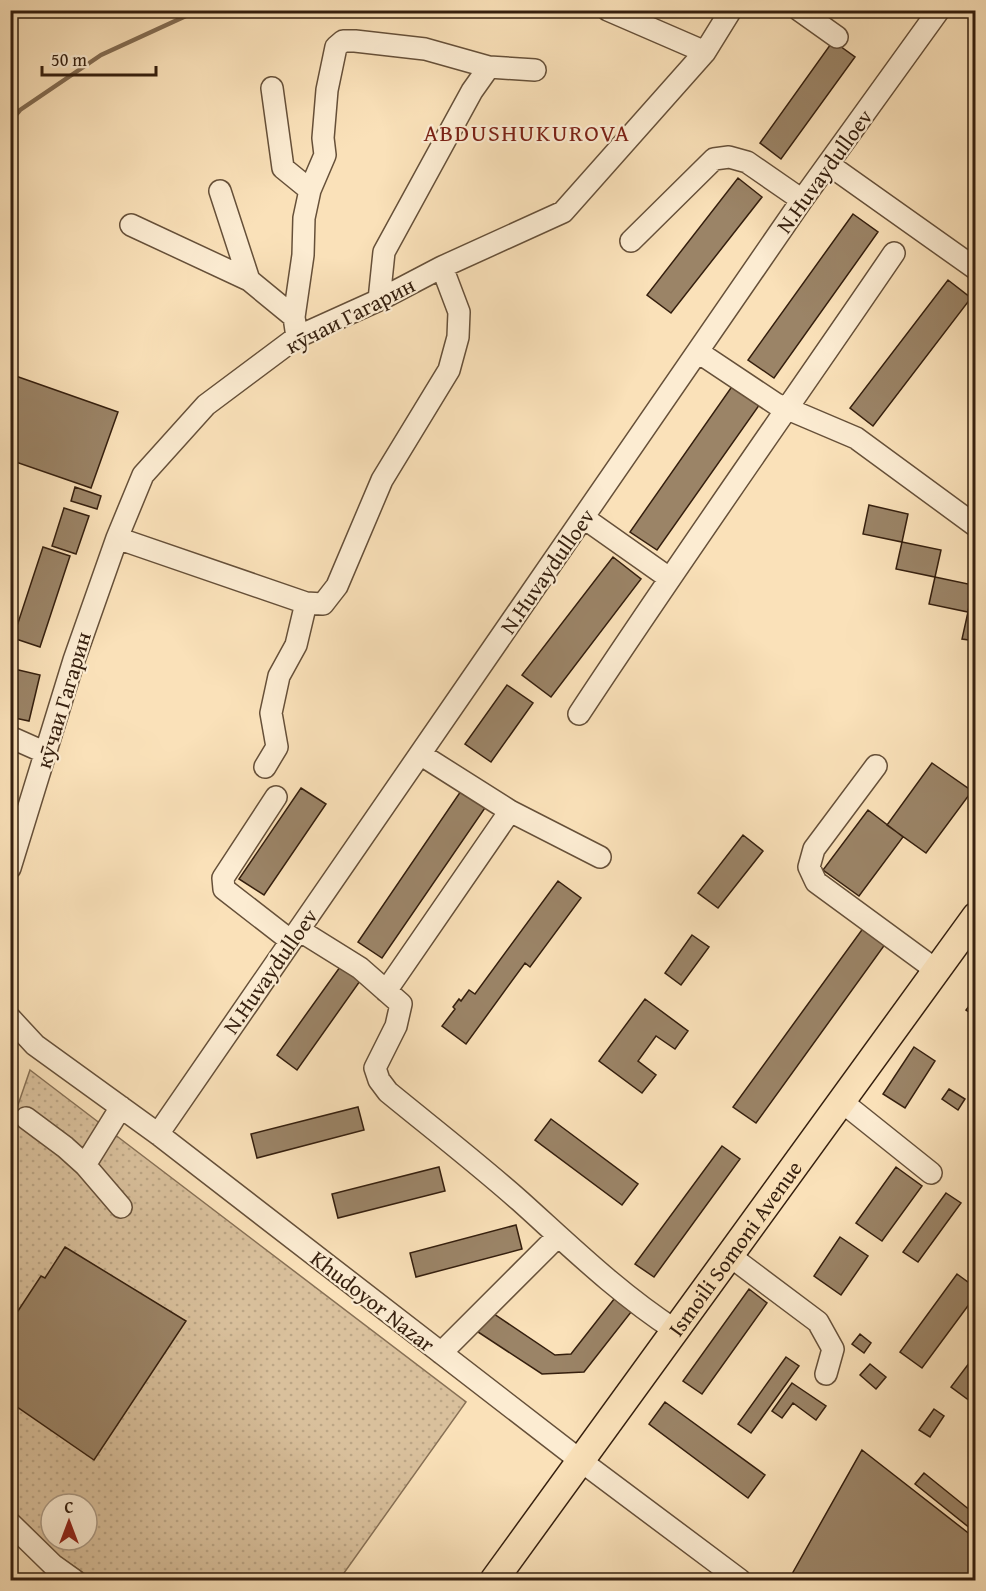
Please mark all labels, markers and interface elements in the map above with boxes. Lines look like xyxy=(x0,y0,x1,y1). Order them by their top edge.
scale bar xyxy=(42,39,156,77)
text: 50 m xyxy=(51,46,87,73)
street label: N.Huvaydulloev xyxy=(768,102,880,240)
district label: ABDUSHUKUROVA xyxy=(423,115,631,150)
street label: кӯчаи Гагарин xyxy=(280,269,421,361)
street label: N.Huvaydulloev xyxy=(492,502,602,640)
street label: кӯчаи Гагарин xyxy=(27,627,99,772)
street label: N.Huvaydulloev xyxy=(215,902,325,1040)
street label: Ismoili Somoni Avenue xyxy=(660,1154,810,1343)
street label: Khudoyor Nazar xyxy=(304,1242,442,1360)
north arrow xyxy=(39,1492,99,1552)
text: С xyxy=(64,1495,74,1519)

